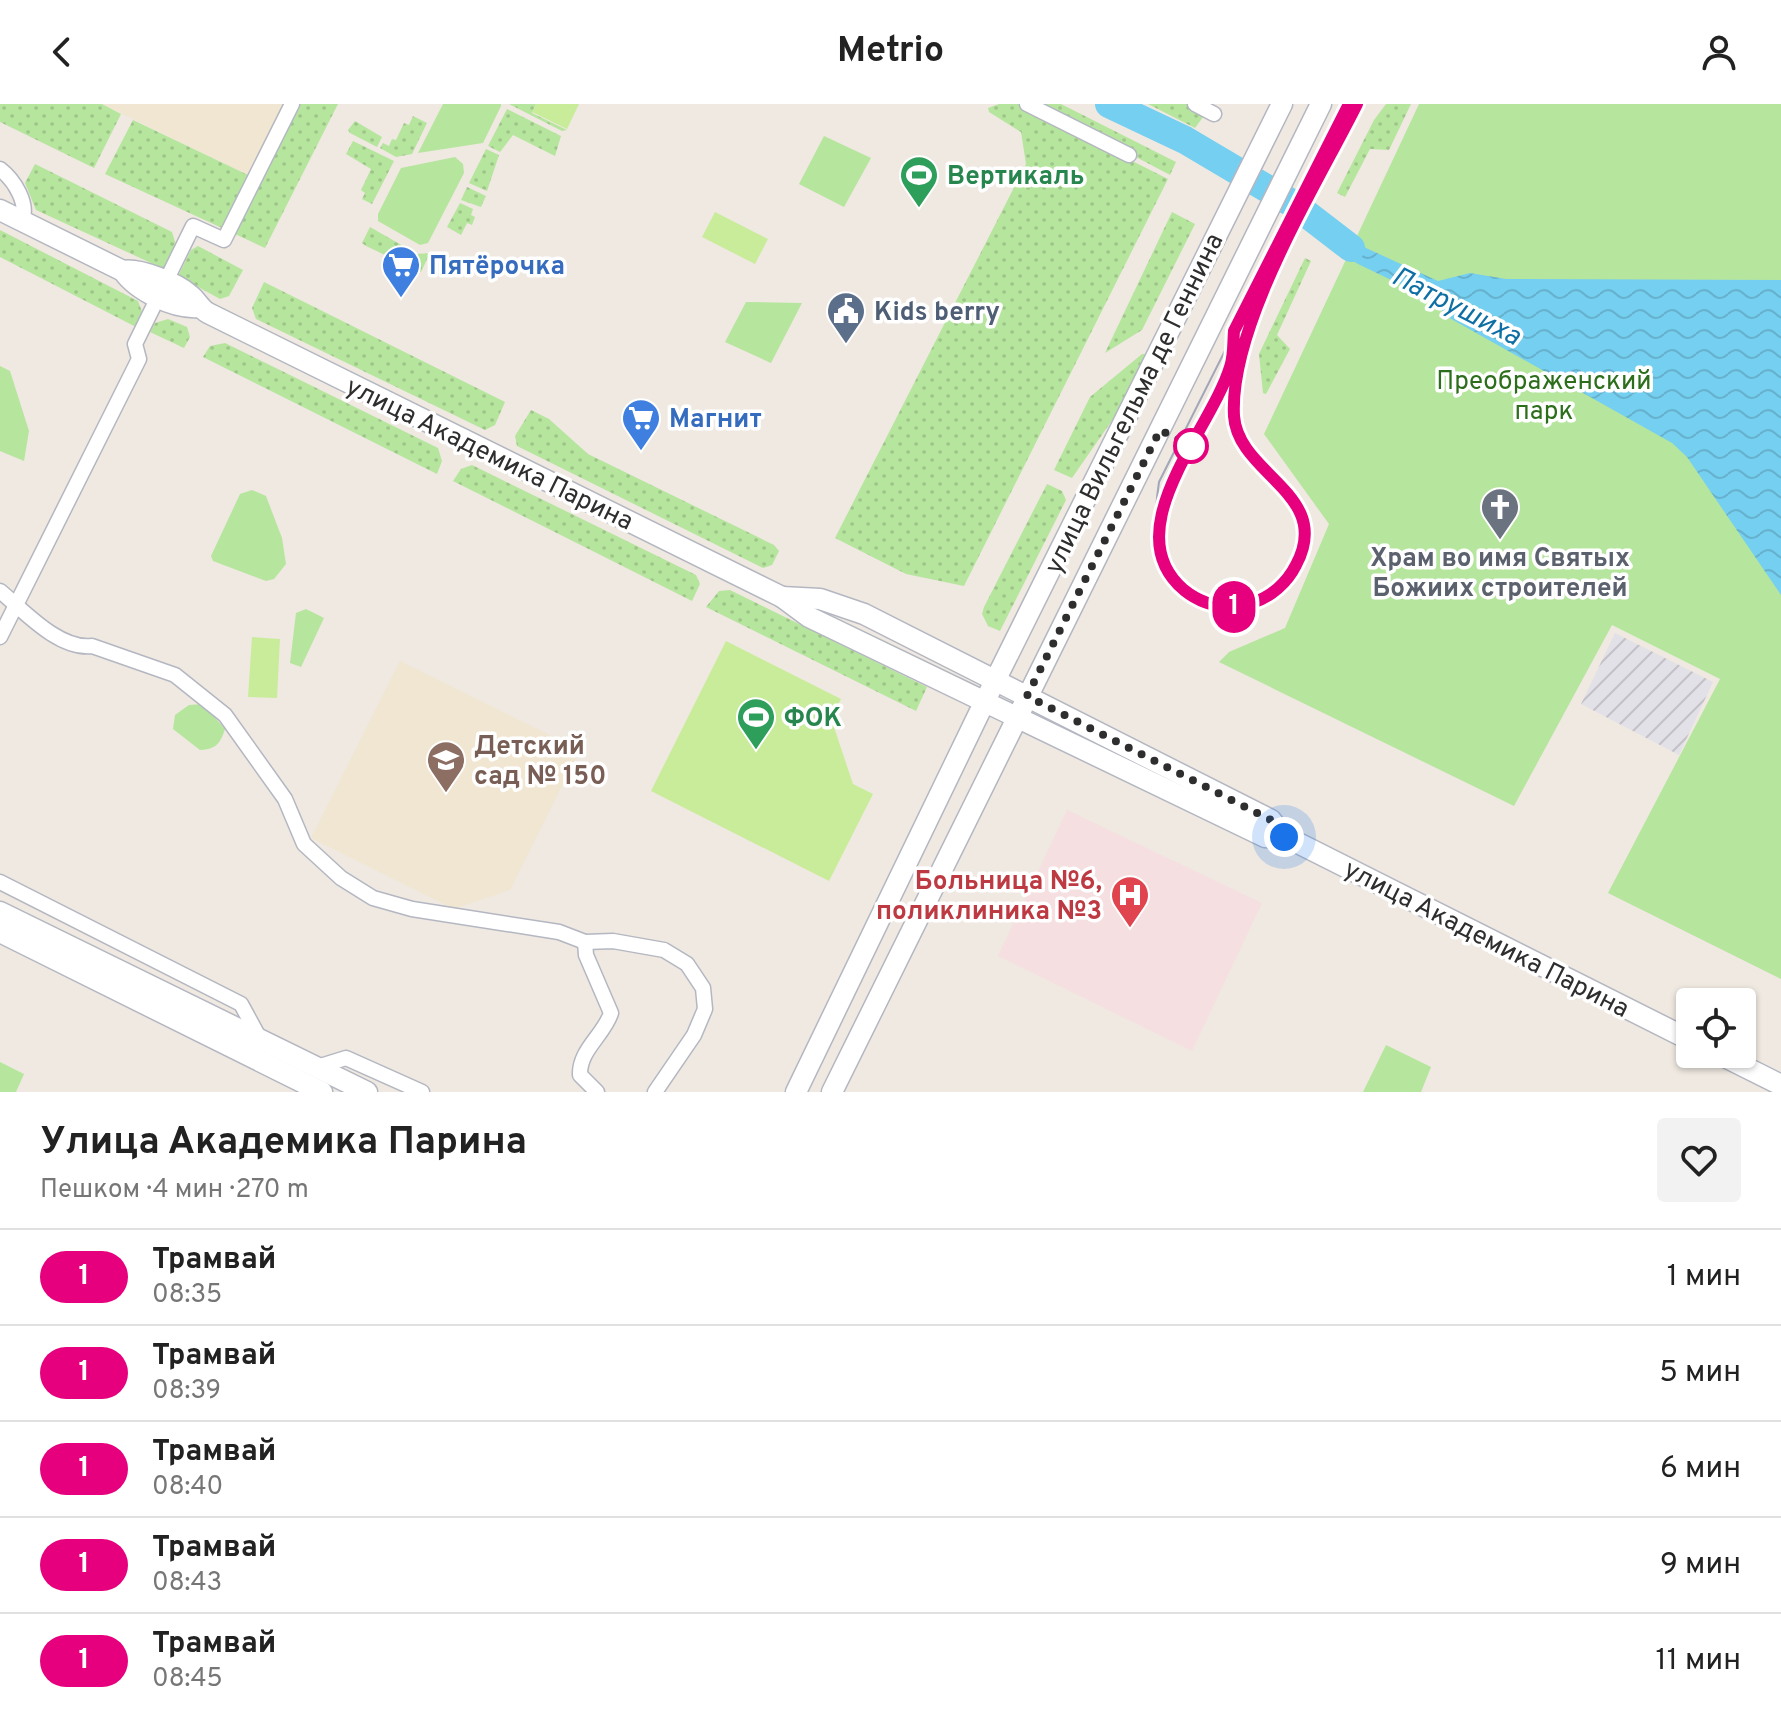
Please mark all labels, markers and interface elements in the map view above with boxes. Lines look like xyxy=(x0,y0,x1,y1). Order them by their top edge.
text: Metrio xyxy=(837,29,944,75)
icon: back xyxy=(40,30,84,74)
icon: person xyxy=(1697,30,1741,74)
sports icon: Вертикаль xyxy=(898,154,940,209)
place label: Вертикаль xyxy=(947,161,1084,194)
street label: улица Вильгельма де Геннина xyxy=(1038,228,1232,580)
supermarket icon: Пятёрочка xyxy=(380,244,422,299)
place label: Пятёрочка xyxy=(429,251,565,284)
water label: Патрушиха xyxy=(1385,260,1527,356)
public building icon: Kids berry xyxy=(825,290,867,345)
place label: Kids berry xyxy=(874,297,1000,330)
park label: Преображенский парк xyxy=(1436,366,1652,429)
street label: улица Академика Парина xyxy=(340,371,638,539)
supermarket icon: Магнит xyxy=(620,397,662,452)
place label: Магнит xyxy=(669,404,762,437)
unlabelled marker xyxy=(1174,429,1208,463)
church icon: Храм во имя Святых Божиих строителей xyxy=(1479,486,1521,541)
place label: Храм во имя Святых Божиих строителей xyxy=(1370,543,1630,606)
line badge: 1 xyxy=(1208,581,1260,633)
text: 1 xyxy=(1228,589,1240,625)
sports icon: ФОК xyxy=(735,696,777,751)
place label: ФОК xyxy=(784,703,842,736)
place label: Детский сад № 150 xyxy=(474,731,606,794)
school or university icon: Детский сад № 150 xyxy=(425,739,467,794)
your location xyxy=(1264,817,1304,857)
street label: улица Академика Парина xyxy=(1338,854,1634,1027)
place label: Больница №6, поликлиника №3 xyxy=(876,866,1102,929)
hospital icon: Больница №6, поликлиника №3 xyxy=(1109,874,1151,929)
map controls xyxy=(1676,988,1756,1068)
button: locate xyxy=(1676,988,1756,1068)
button: heart xyxy=(1657,1118,1741,1202)
text: Улица Академика Парина xyxy=(40,1119,527,1168)
text: Пешком · 4 мин · 270 m xyxy=(40,1174,309,1207)
text: Трамвай xyxy=(152,1242,276,1279)
text: 1 xyxy=(78,1259,90,1295)
text: 1 мин xyxy=(1667,1259,1741,1296)
text: 08:35 xyxy=(152,1279,222,1312)
text: Трамвай xyxy=(152,1338,276,1375)
text: 1 xyxy=(78,1355,90,1391)
text: 5 мин xyxy=(1659,1355,1741,1392)
text: 08:39 xyxy=(152,1375,221,1408)
text: Трамвай xyxy=(152,1434,276,1471)
text: 1 xyxy=(78,1451,90,1487)
text: 6 мин xyxy=(1660,1451,1741,1488)
text: 08:40 xyxy=(152,1471,223,1504)
text: Трамвай xyxy=(152,1530,276,1567)
text: 1 xyxy=(78,1547,90,1583)
text: 9 мин xyxy=(1660,1547,1741,1584)
text: 08:43 xyxy=(152,1567,222,1600)
text: Трамвай xyxy=(152,1626,276,1663)
text: 1 xyxy=(78,1643,90,1679)
text: 11 мин xyxy=(1656,1643,1741,1680)
text: 08:45 xyxy=(152,1663,223,1696)

